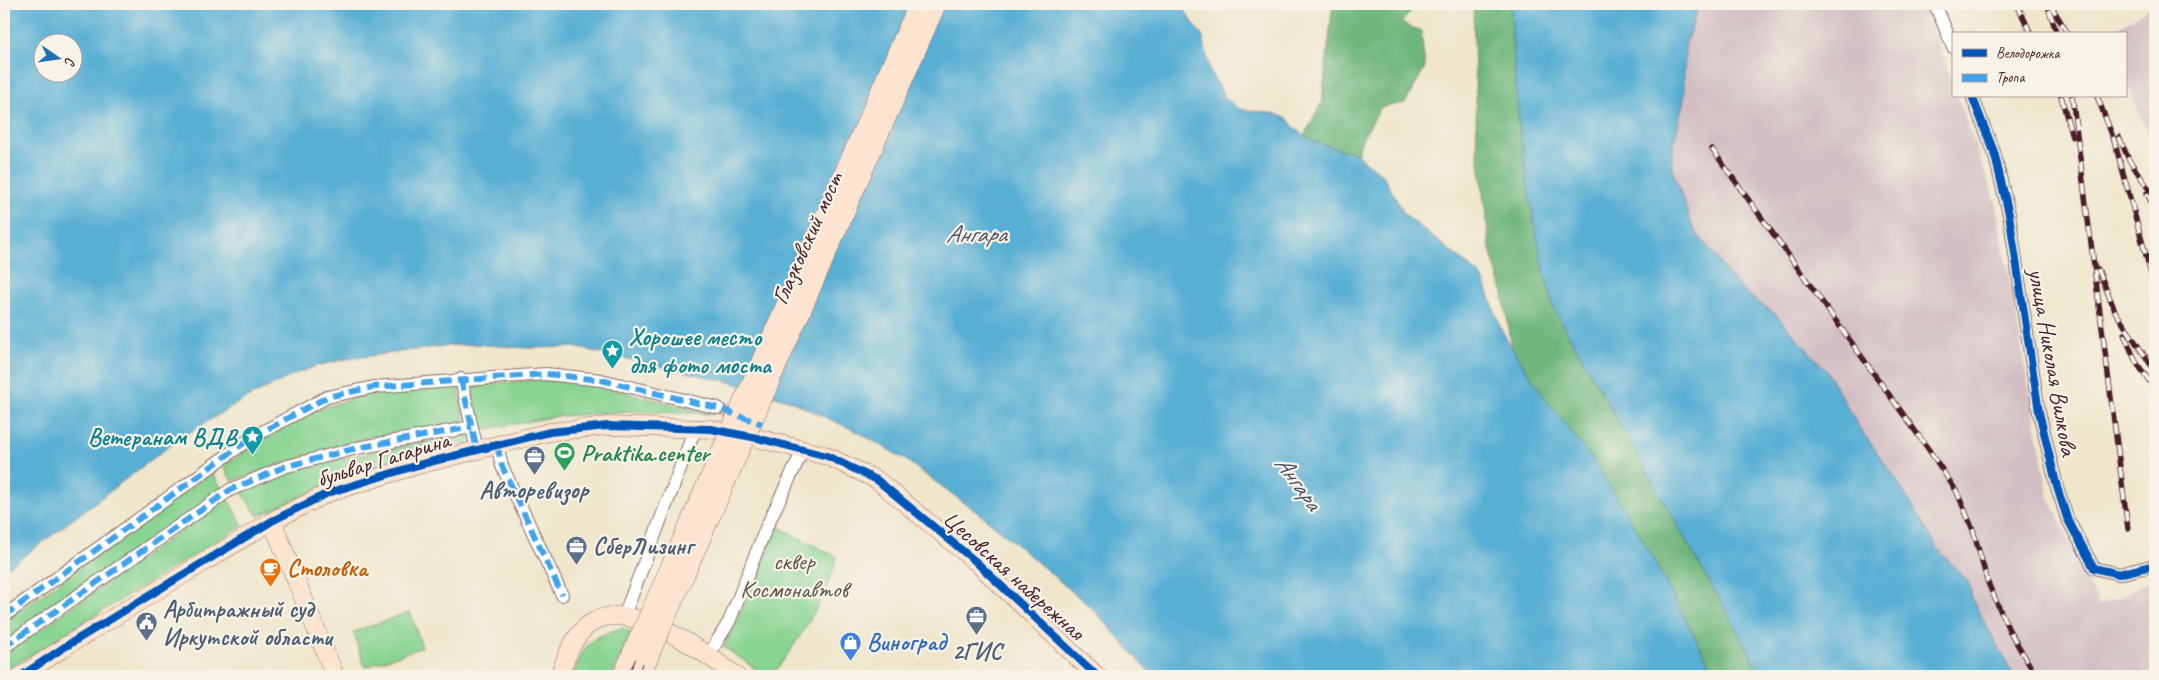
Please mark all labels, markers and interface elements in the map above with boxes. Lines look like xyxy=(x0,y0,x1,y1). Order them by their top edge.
north arrow xyxy=(32,32,82,82)
legend xyxy=(1952,32,2126,98)
text: Велодорожка xyxy=(1996,44,2060,63)
text: С xyxy=(61,56,79,68)
text: Тропа xyxy=(1996,68,2025,87)
street label: Глазковский мост xyxy=(764,167,850,309)
water label: Ангара xyxy=(946,218,1008,250)
street label: улица Николая Вилкова xyxy=(2021,264,2085,459)
place label: Хорошее место для фото моста xyxy=(629,322,772,380)
place icon: Хорошее место для фото моста xyxy=(601,339,625,370)
place label: Ветеранам ВДВ xyxy=(88,422,238,452)
street label: бульвар Гагарина xyxy=(313,424,455,493)
place icon: Ветеранам ВДВ xyxy=(241,425,265,456)
place label: Praktika.center xyxy=(581,438,712,468)
sports icon: Praktika.center xyxy=(553,441,577,472)
office icon: Авторевизор xyxy=(522,444,546,475)
water label: Ангара xyxy=(1268,449,1330,518)
place label: Авторевизор xyxy=(479,475,590,506)
street label: Цесовская набережная xyxy=(937,503,1092,648)
place label: СберЛизинг xyxy=(593,531,696,561)
office icon: СберЛизинг xyxy=(565,534,589,565)
park label: сквер Космонавтов xyxy=(740,546,853,604)
place label: Столовка xyxy=(287,553,370,583)
cafe icon: Столовка xyxy=(259,556,283,587)
place label: Арбитражный суд Иркутской области xyxy=(163,594,334,652)
office icon: 2ГИС xyxy=(965,605,989,636)
public building icon: Арбитражный суд Иркутской области xyxy=(135,611,159,642)
place label: Виноград xyxy=(867,627,949,657)
shop icon: Виноград xyxy=(839,630,863,661)
place label: 2ГИС xyxy=(952,636,1005,666)

